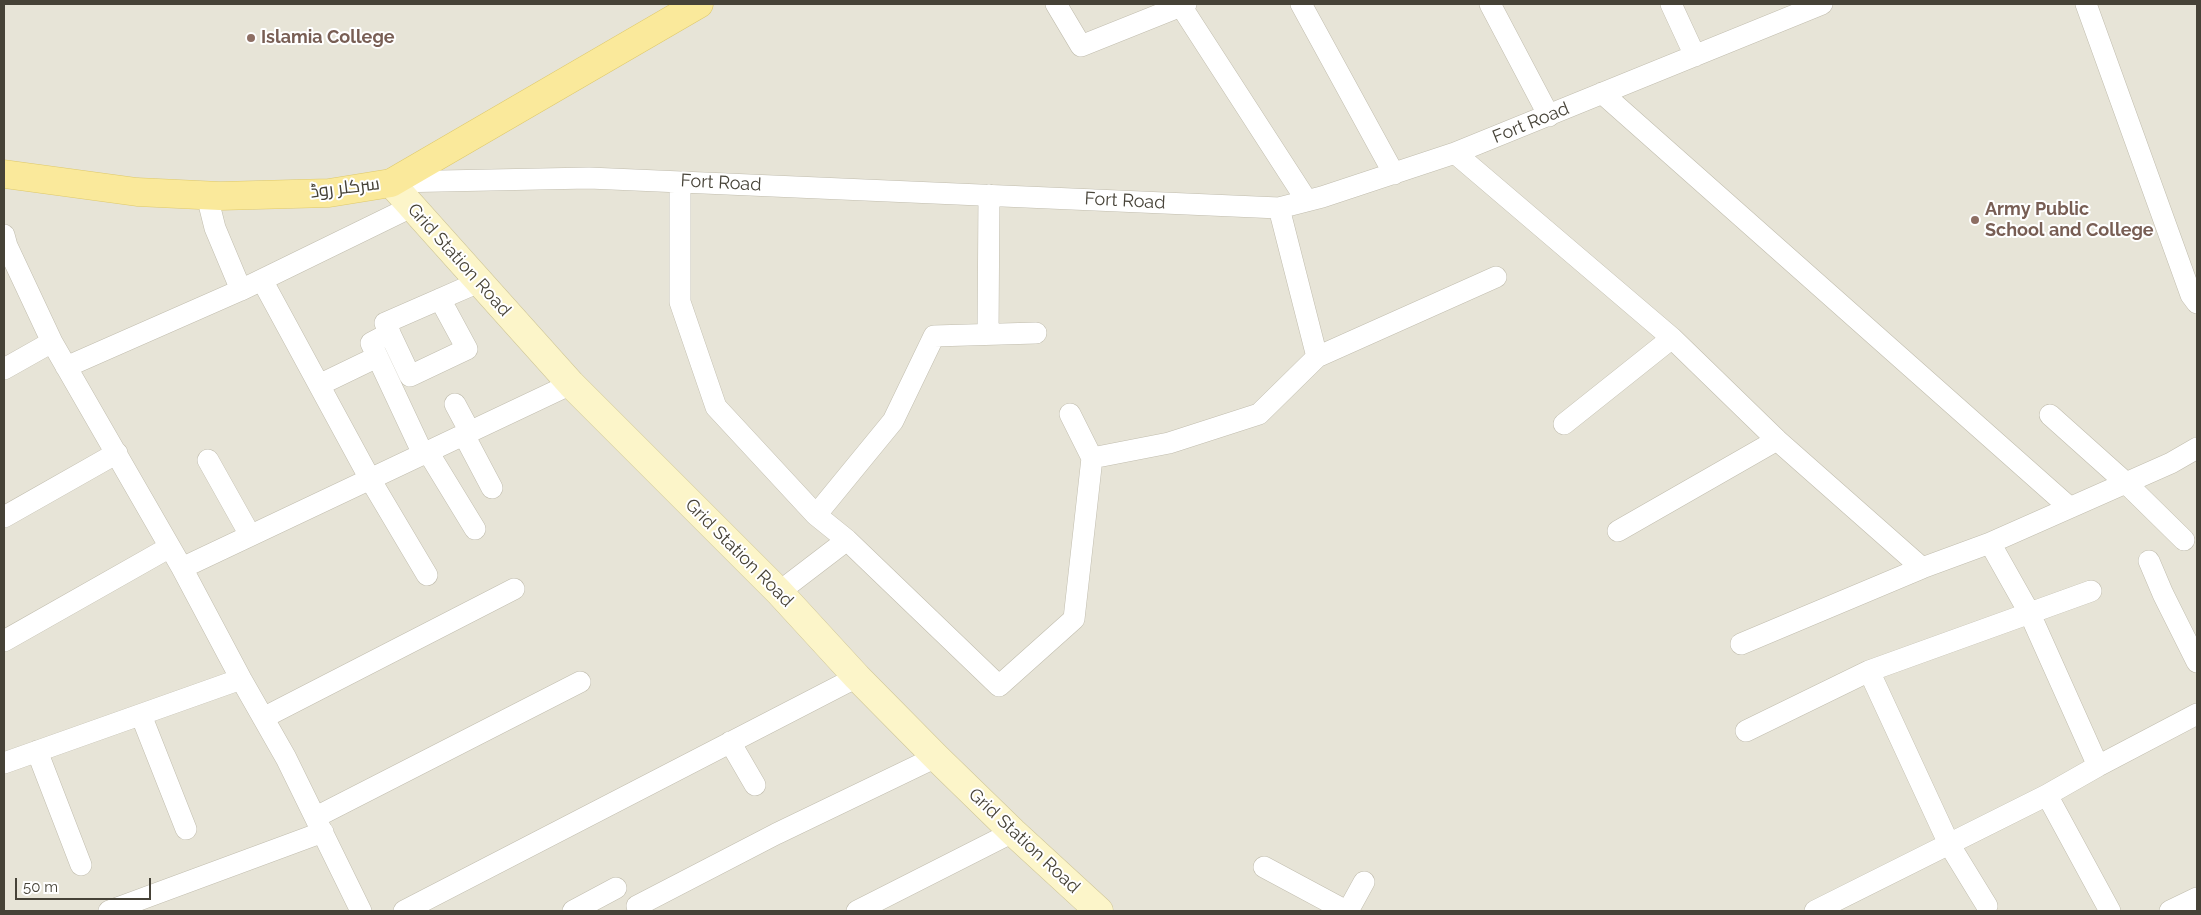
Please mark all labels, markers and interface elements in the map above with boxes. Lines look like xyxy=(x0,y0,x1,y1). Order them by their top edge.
place label: Islamia College xyxy=(261,27,395,49)
marker: Islamia College xyxy=(245,32,257,44)
street label: Fort Road xyxy=(1489,98,1573,148)
street label: Fort Road xyxy=(680,170,762,196)
street label: سرکلر روڈ xyxy=(309,173,381,203)
street label: Fort Road xyxy=(1084,188,1166,214)
street label: Grid Station Road xyxy=(403,199,515,321)
place label: Army Public School and College xyxy=(1985,199,2154,242)
marker: Army Public School and College xyxy=(1969,214,1981,226)
street label: Grid Station Road xyxy=(680,494,798,612)
street label: Grid Station Road xyxy=(964,784,1084,898)
scale bar xyxy=(18,868,154,900)
text: 50 m xyxy=(23,878,58,896)

